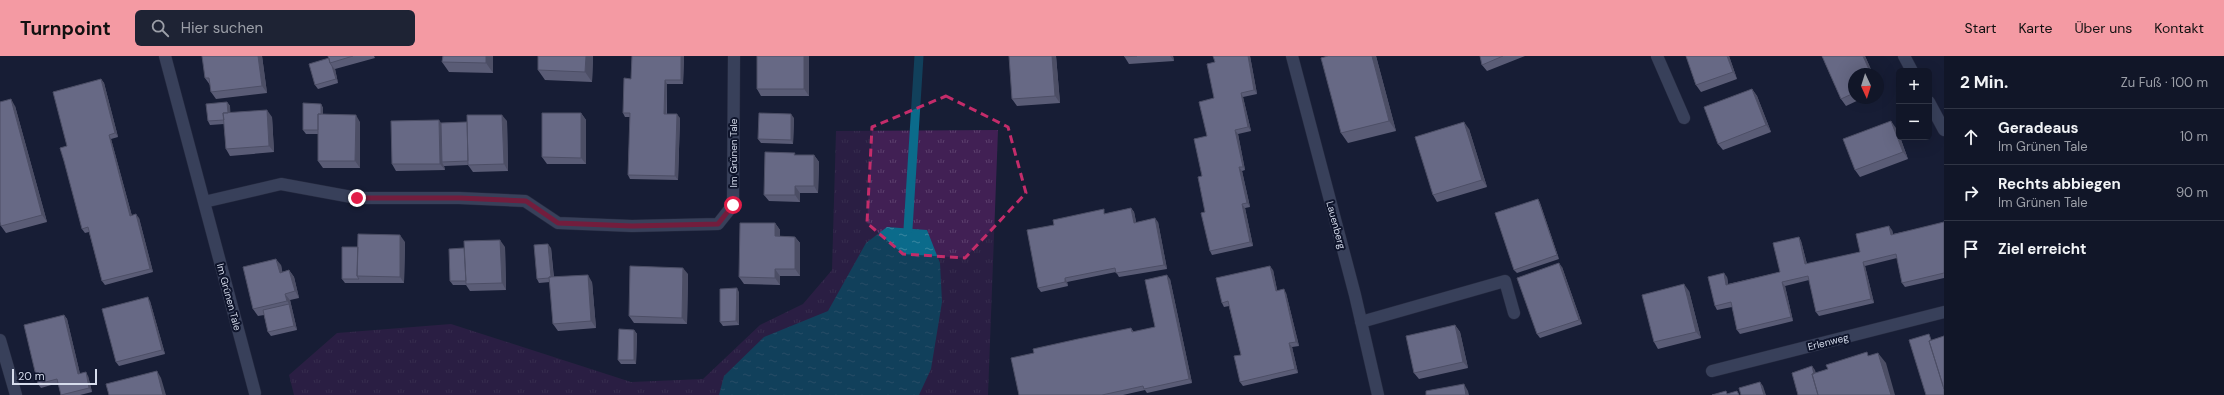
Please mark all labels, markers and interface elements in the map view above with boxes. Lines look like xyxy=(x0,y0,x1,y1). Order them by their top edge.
search box xyxy=(135,10,415,46)
text: Turnpoint xyxy=(20,16,111,41)
icon: search xyxy=(149,17,171,39)
text: Hier suchen xyxy=(181,18,263,38)
text: Start xyxy=(1965,19,1996,37)
text: Karte xyxy=(2018,19,2052,37)
text: Über uns xyxy=(2074,19,2132,37)
text: Kontakt xyxy=(2154,19,2204,37)
north arrow xyxy=(1848,68,1884,104)
map controls xyxy=(1896,68,1932,140)
button: + xyxy=(1896,68,1932,104)
text: 2 Min. xyxy=(1960,71,2008,93)
text: Zu Fuß · 100 m xyxy=(2121,74,2208,91)
button: − xyxy=(1896,104,1932,140)
street label: Im Grünen Tale xyxy=(727,118,740,187)
text: Geradeaus xyxy=(1998,118,2079,138)
icon: ahead xyxy=(1960,126,1982,148)
text: 10 m xyxy=(2180,128,2208,145)
text: Im Grünen Tale xyxy=(1998,138,2088,155)
text: Rechts abbiegen xyxy=(1998,174,2121,194)
icon: right xyxy=(1960,182,1982,204)
text: 90 m xyxy=(2176,184,2208,201)
route end xyxy=(348,189,366,207)
text: Im Grünen Tale xyxy=(1998,194,2088,211)
route start xyxy=(724,196,742,214)
street label: Lauenberg xyxy=(1323,200,1349,251)
icon: arrive xyxy=(1960,238,1982,260)
text: Ziel erreicht xyxy=(1998,239,2087,259)
street label: Im Grünen Tale xyxy=(214,262,244,332)
street label: Erlenweg xyxy=(1806,331,1850,353)
scale bar xyxy=(12,367,97,386)
text: 20 m xyxy=(18,369,44,383)

